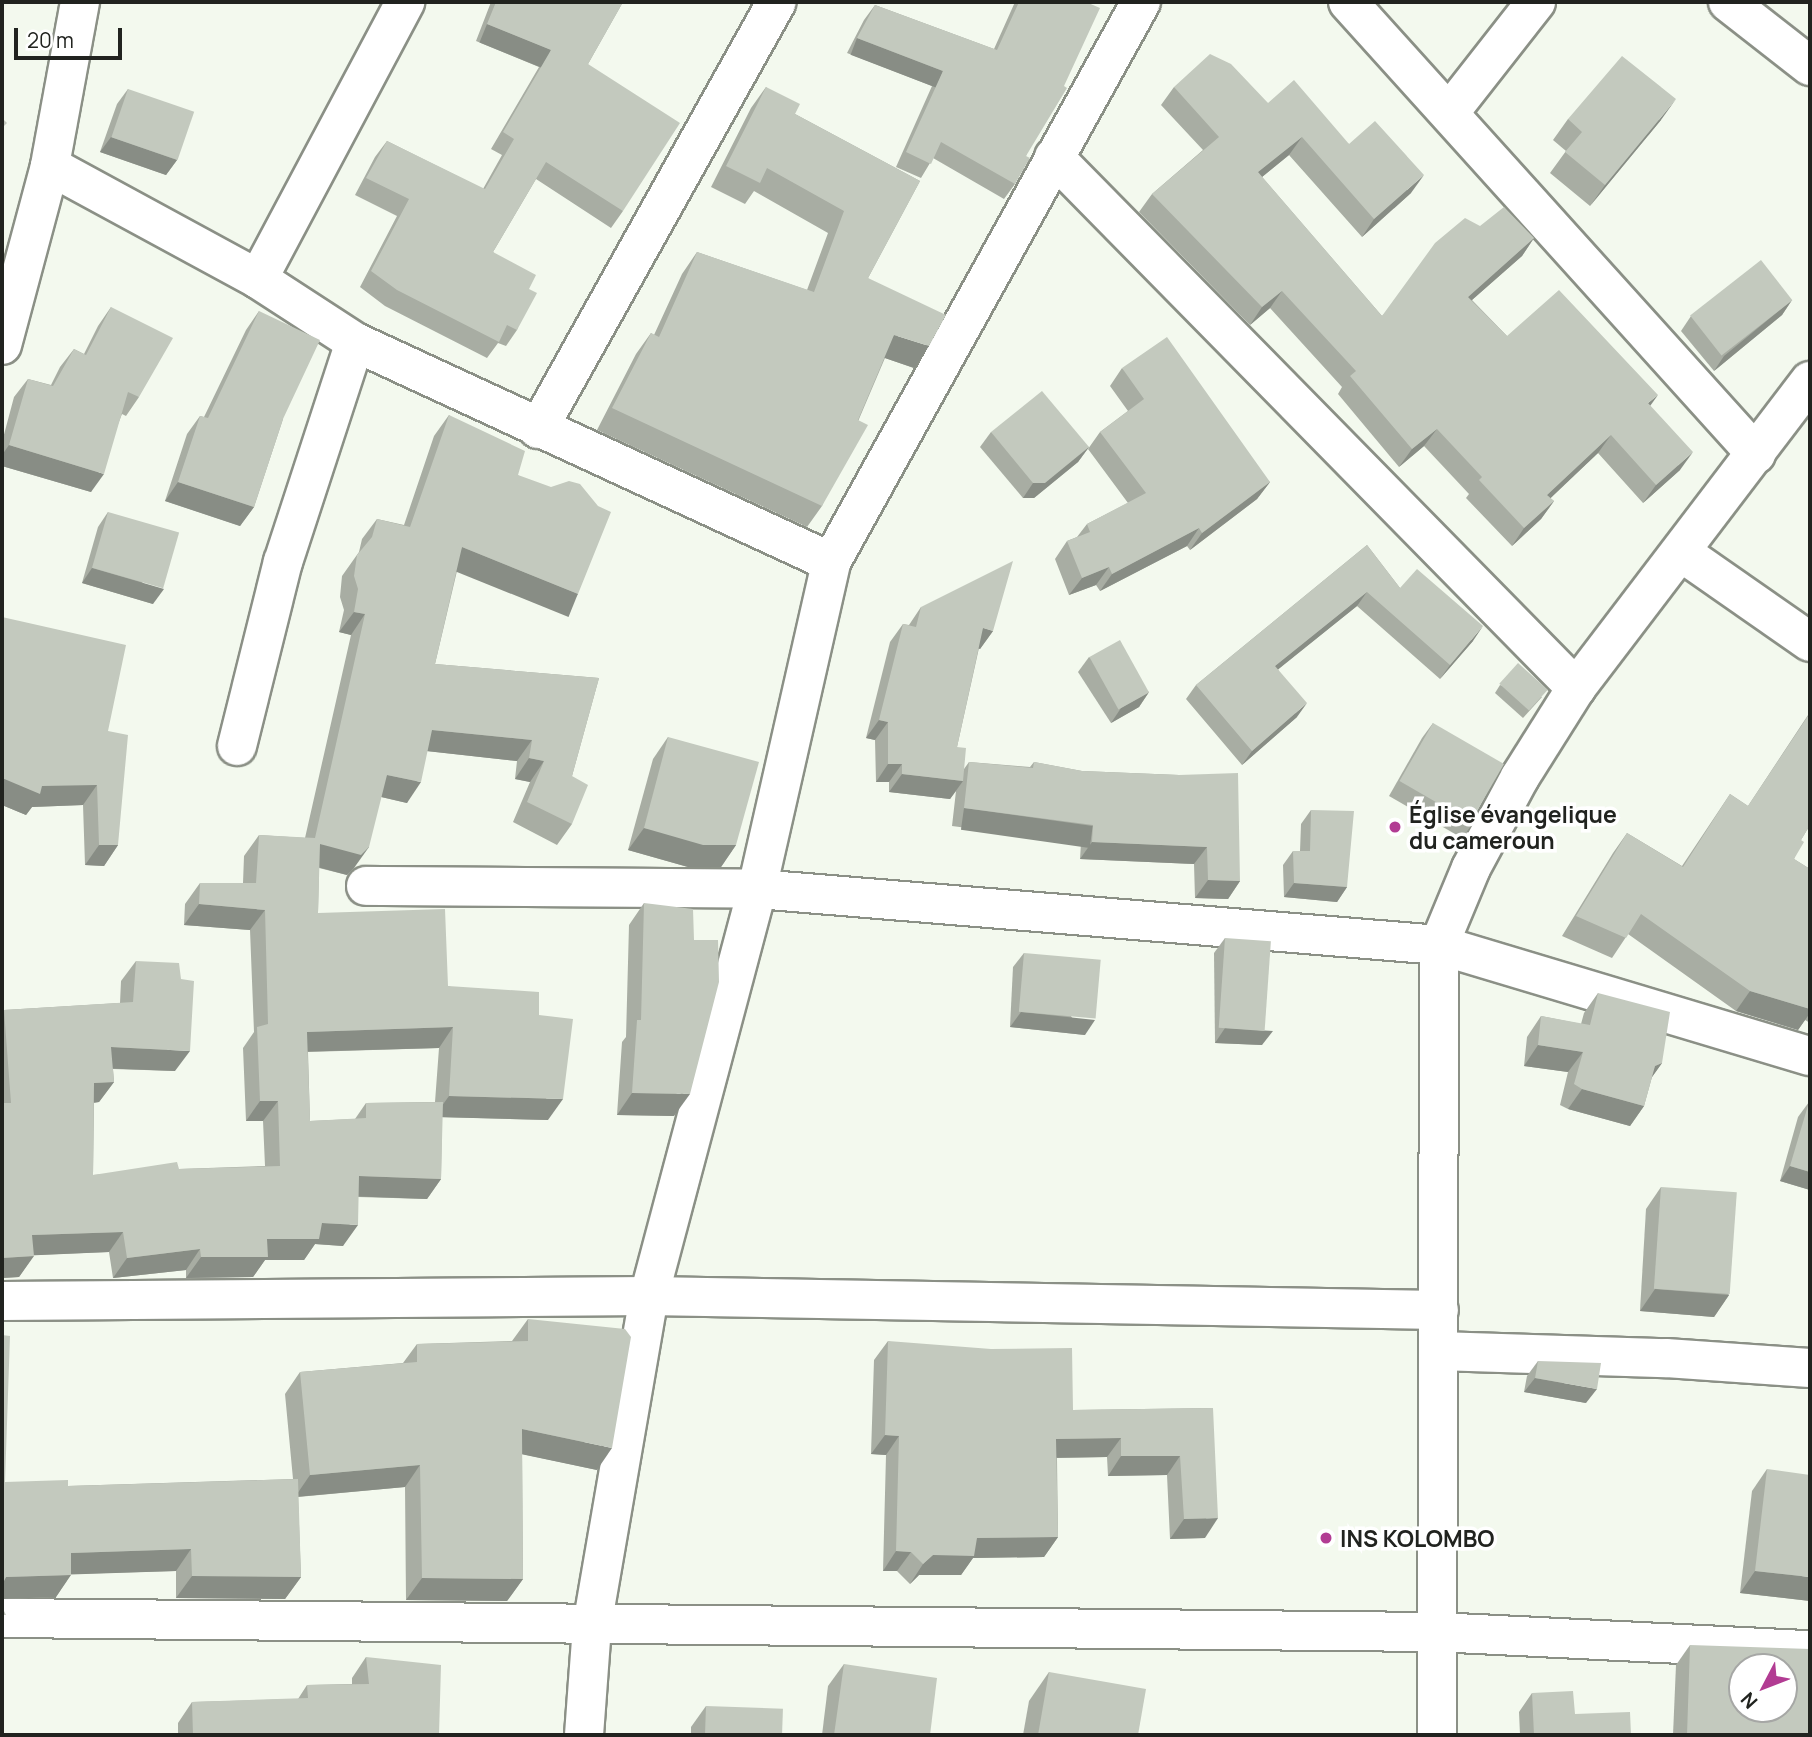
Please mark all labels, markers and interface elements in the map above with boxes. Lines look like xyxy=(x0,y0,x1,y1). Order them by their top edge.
scale bar xyxy=(18,14,126,58)
text: 20 m xyxy=(27,26,74,54)
place label: Église évangelique du cameroun xyxy=(1409,800,1617,854)
marker: Église évangelique du cameroun xyxy=(1387,819,1403,835)
place label: INS KOLOMBO xyxy=(1340,1524,1494,1552)
marker: INS KOLOMBO xyxy=(1318,1530,1334,1546)
north arrow xyxy=(1728,1653,1798,1723)
text: N xyxy=(1735,1687,1763,1714)

